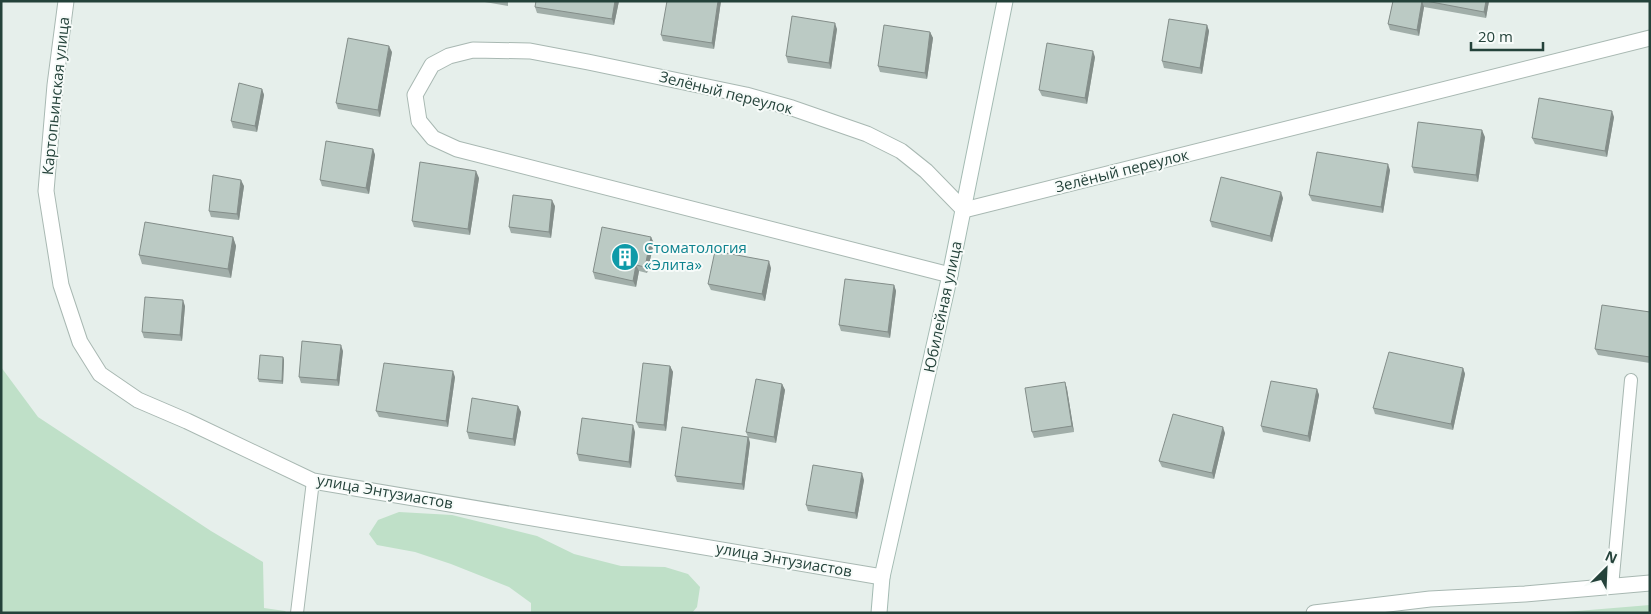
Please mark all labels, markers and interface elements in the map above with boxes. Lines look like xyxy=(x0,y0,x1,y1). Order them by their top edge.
street label: Картопьинская улица xyxy=(37,16,73,176)
scale bar xyxy=(1471,20,1544,52)
text: 20 m xyxy=(1478,26,1513,46)
street label: Зелёный переулок xyxy=(657,66,795,118)
street label: Зелёный переулок xyxy=(1053,144,1191,196)
place label: Стоматология «Элита» xyxy=(644,237,747,274)
street label: Юбилейная улица xyxy=(918,239,966,374)
building icon: Стоматология «Элита» xyxy=(610,242,640,272)
street label: улица Энтузиастов xyxy=(316,469,455,513)
street label: улица Энтузиастов xyxy=(715,537,854,581)
north arrow xyxy=(1581,544,1631,594)
text: N xyxy=(1602,546,1621,568)

